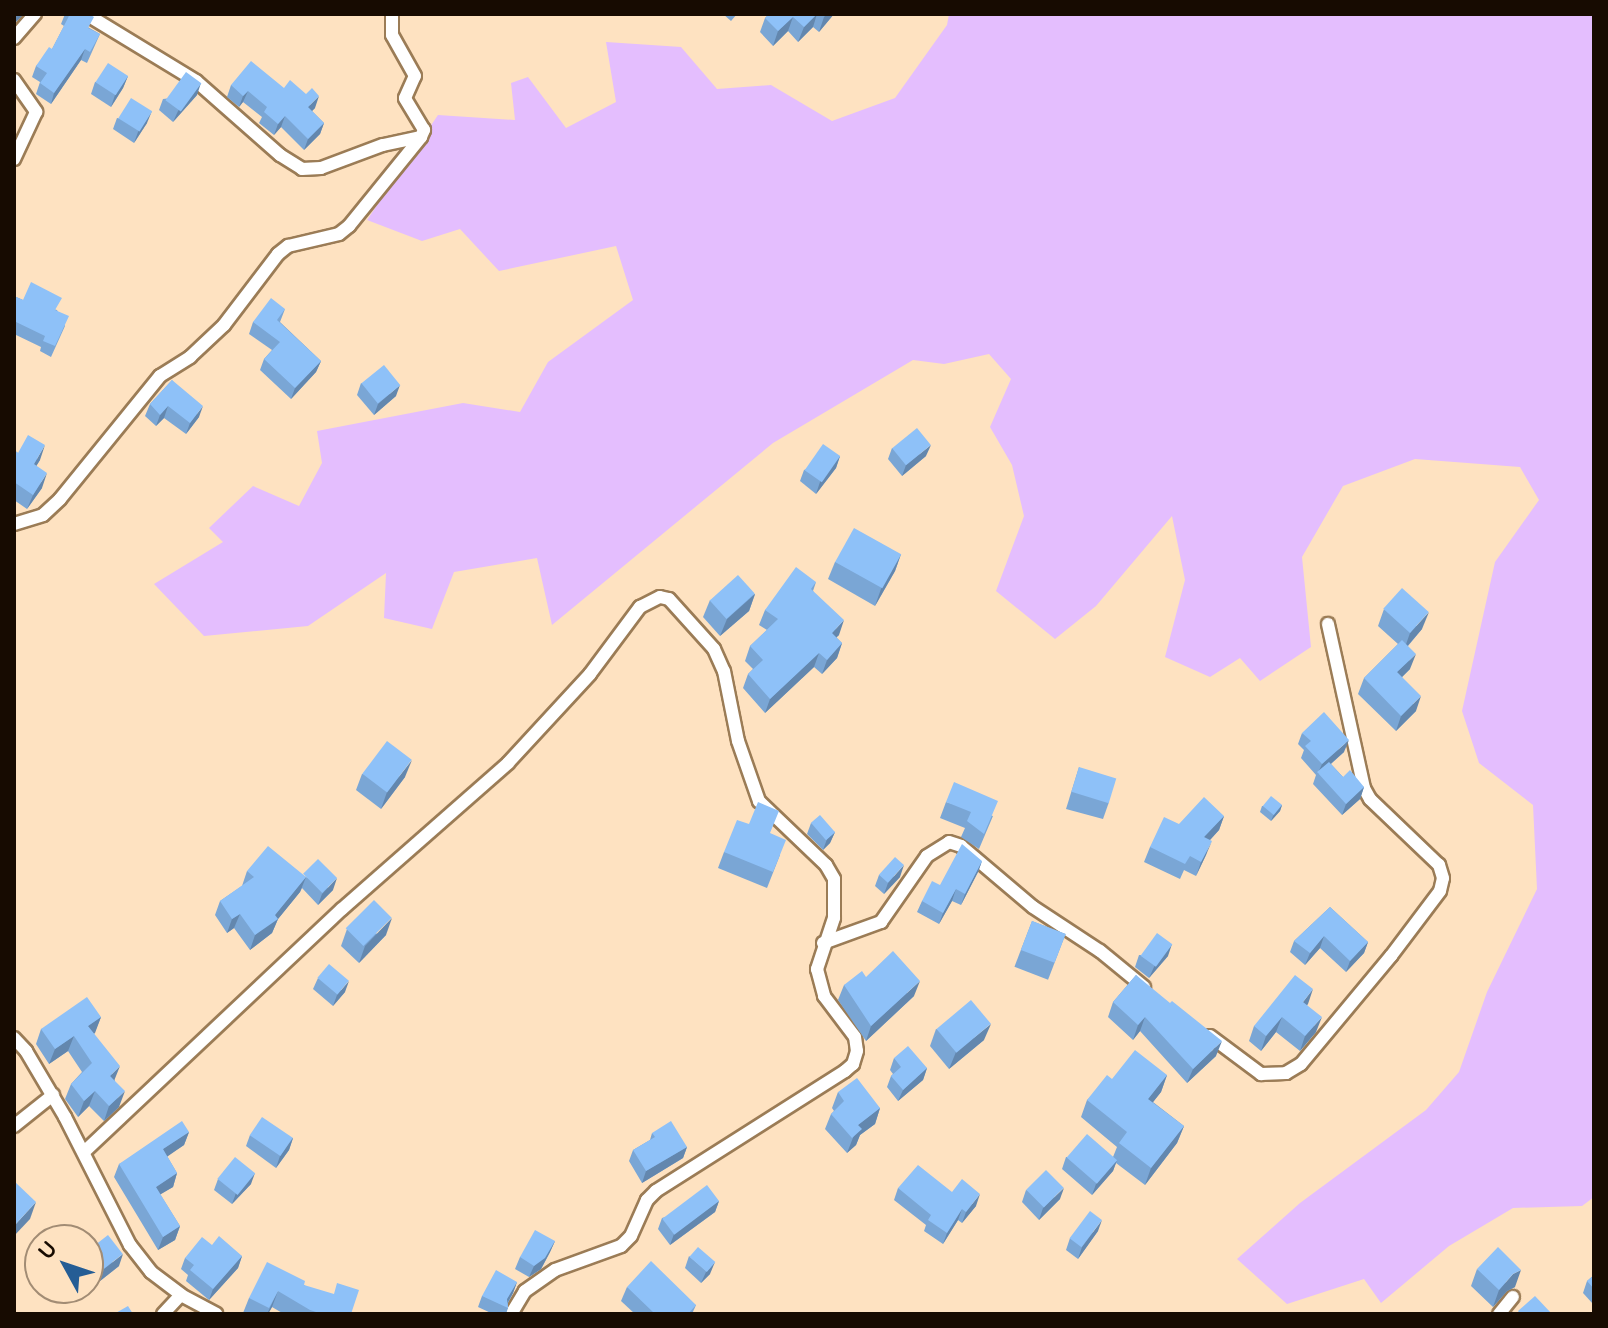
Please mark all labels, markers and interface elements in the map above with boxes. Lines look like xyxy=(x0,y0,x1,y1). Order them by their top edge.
north arrow xyxy=(24,1224,104,1304)
text: U xyxy=(31,1235,63,1265)

